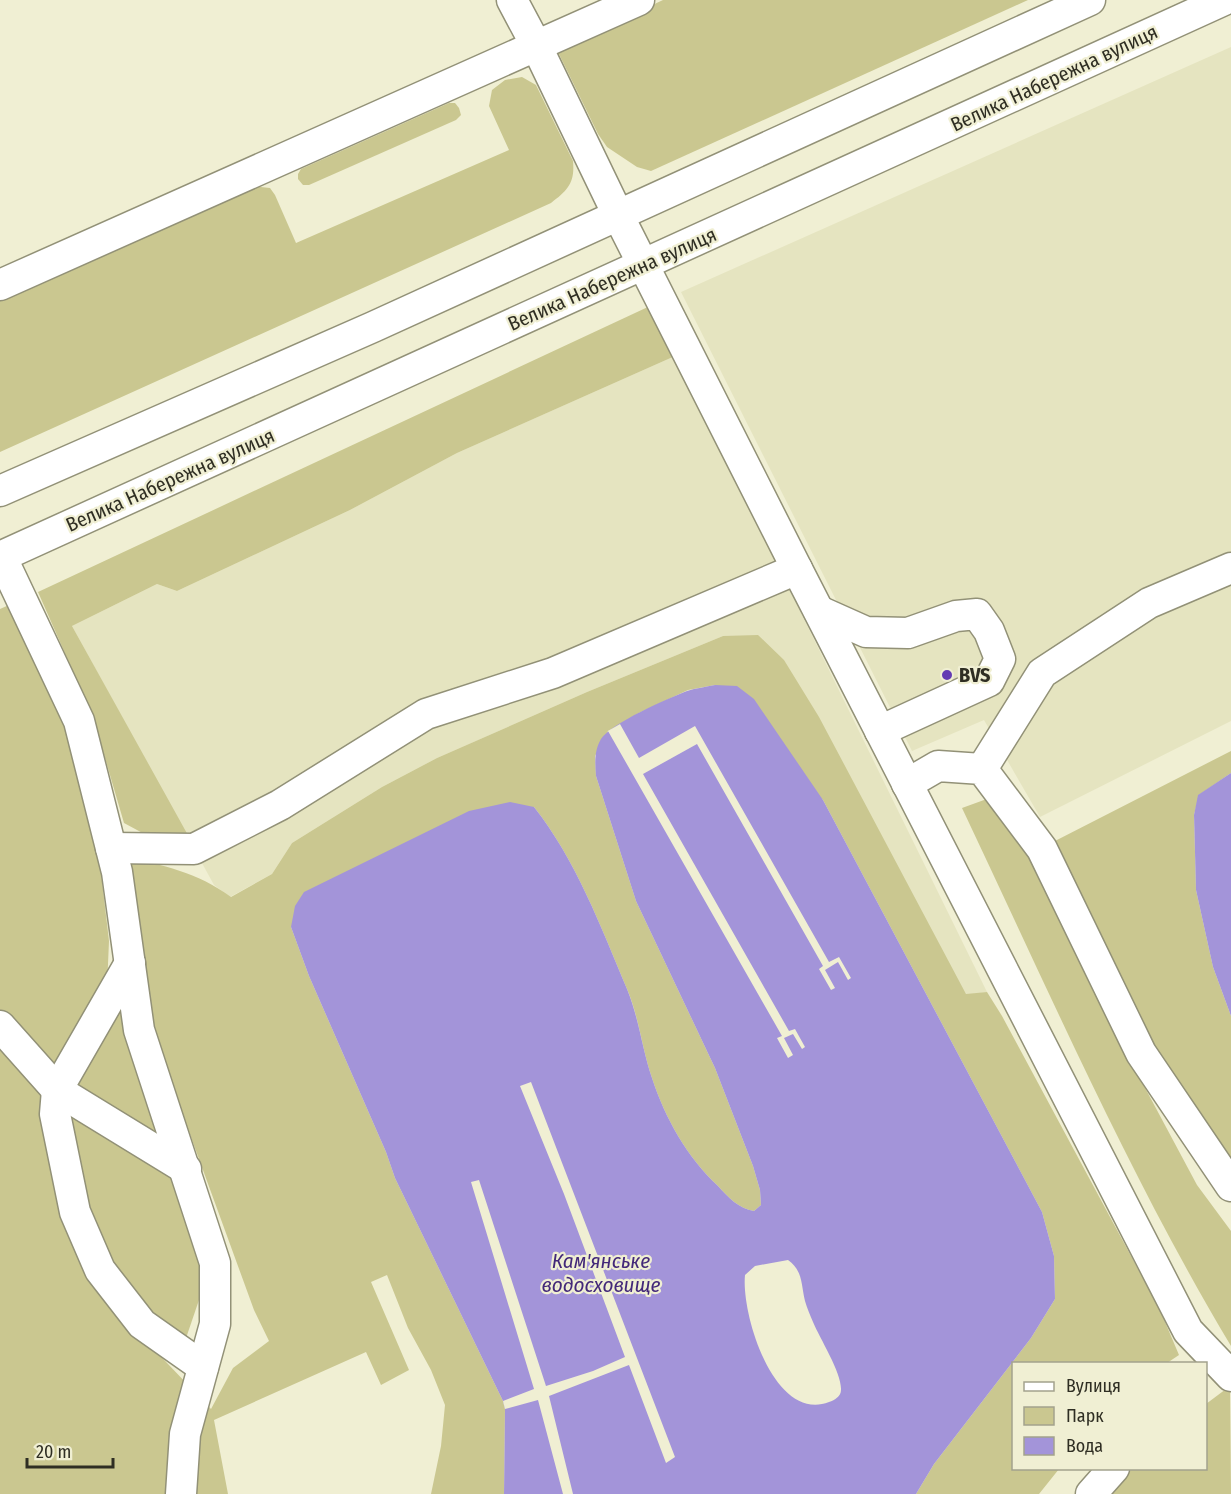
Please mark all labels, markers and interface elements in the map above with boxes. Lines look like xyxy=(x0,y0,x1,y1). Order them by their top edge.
street label: Велика Набережна вулиця xyxy=(947,19,1161,137)
street label: Велика Набережна вулиця xyxy=(504,222,720,336)
street label: Велика Набережна вулиця xyxy=(62,423,278,537)
place label: BVS xyxy=(959,663,990,687)
marker: BVS xyxy=(940,668,954,682)
water label: Кам'янське водосховище xyxy=(542,1248,660,1298)
legend xyxy=(1012,1362,1207,1470)
text: Вулиця xyxy=(1066,1375,1121,1397)
text: Парк xyxy=(1066,1405,1104,1427)
scale bar xyxy=(27,1431,112,1469)
text: Вода xyxy=(1066,1435,1103,1457)
text: 20 m xyxy=(36,1441,71,1463)

